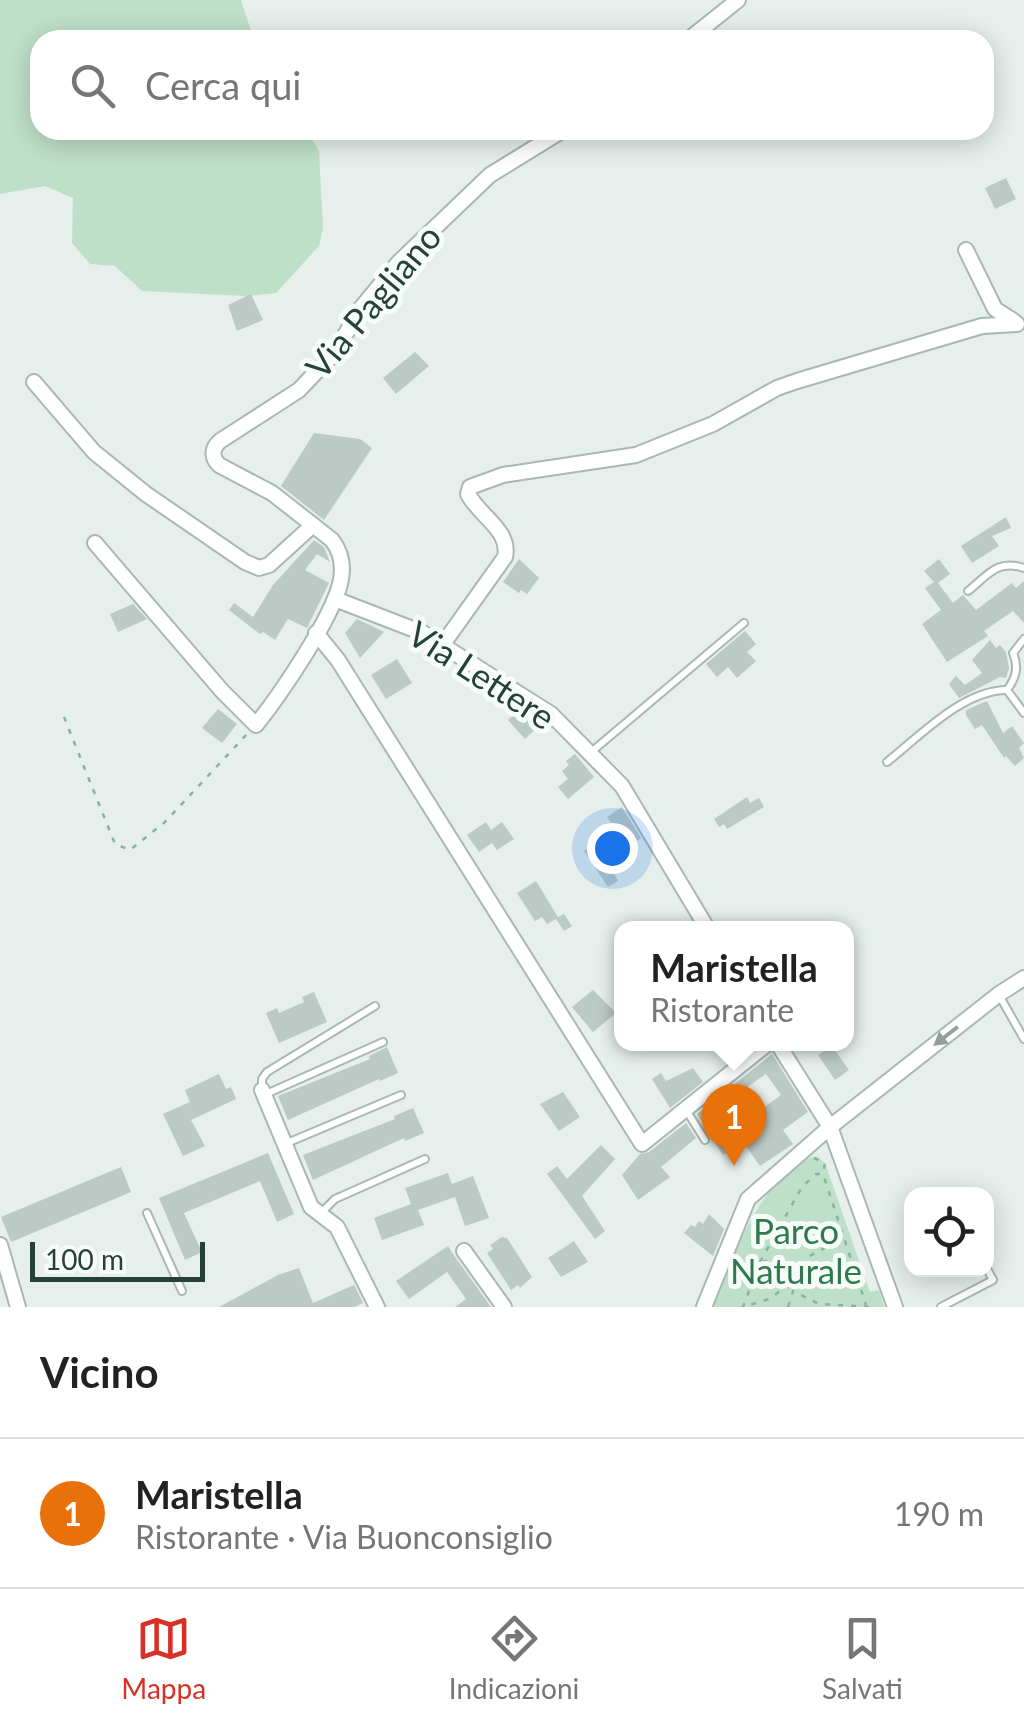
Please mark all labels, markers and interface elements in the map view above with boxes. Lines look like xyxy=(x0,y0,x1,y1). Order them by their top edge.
search box xyxy=(30,30,994,140)
icon: search xyxy=(65,58,120,113)
text: Cerca qui xyxy=(145,62,301,108)
street label: Via Pagliano xyxy=(296,215,449,386)
street label: Via Lettere xyxy=(401,611,563,737)
your location xyxy=(587,823,638,874)
popup xyxy=(614,921,854,1051)
text: Maristella xyxy=(650,944,818,990)
text: Ristorante xyxy=(650,990,794,1029)
one-way arrow xyxy=(933,1025,959,1046)
pin: 1 xyxy=(702,1084,766,1166)
map controls xyxy=(904,1187,994,1277)
button: locate xyxy=(904,1187,994,1277)
park label: Parco Naturale xyxy=(730,1209,862,1291)
scale bar xyxy=(30,1237,205,1282)
text: 100 m xyxy=(45,1242,124,1276)
text: Vicino xyxy=(40,1347,159,1397)
text: Maristella xyxy=(135,1471,303,1517)
text: 1 xyxy=(63,1494,82,1533)
text: 190 m xyxy=(894,1494,984,1533)
text: Ristorante · Via Buonconsiglio xyxy=(135,1517,553,1556)
tab: Mappa xyxy=(121,1611,206,1705)
tab: Indicazioni xyxy=(449,1611,579,1705)
tab: Salvati xyxy=(822,1611,903,1705)

